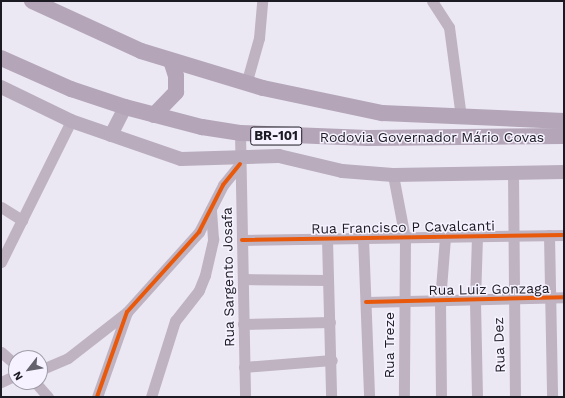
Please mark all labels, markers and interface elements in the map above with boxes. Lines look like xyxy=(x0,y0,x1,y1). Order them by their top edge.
road number: BR-101 xyxy=(250,125,302,147)
street label: Rodovia Governador Mário Covas xyxy=(319,129,545,145)
street label: Rua Sargento Josafa xyxy=(218,207,238,347)
street label: Rua Francisco P Cavalcanti xyxy=(311,217,495,237)
street label: Rua Luiz Gonzaga xyxy=(428,280,550,298)
street label: Rua Treze xyxy=(381,312,397,378)
street label: Rua Dez xyxy=(490,317,508,373)
north arrow xyxy=(8,350,48,390)
text: N xyxy=(10,369,26,383)

